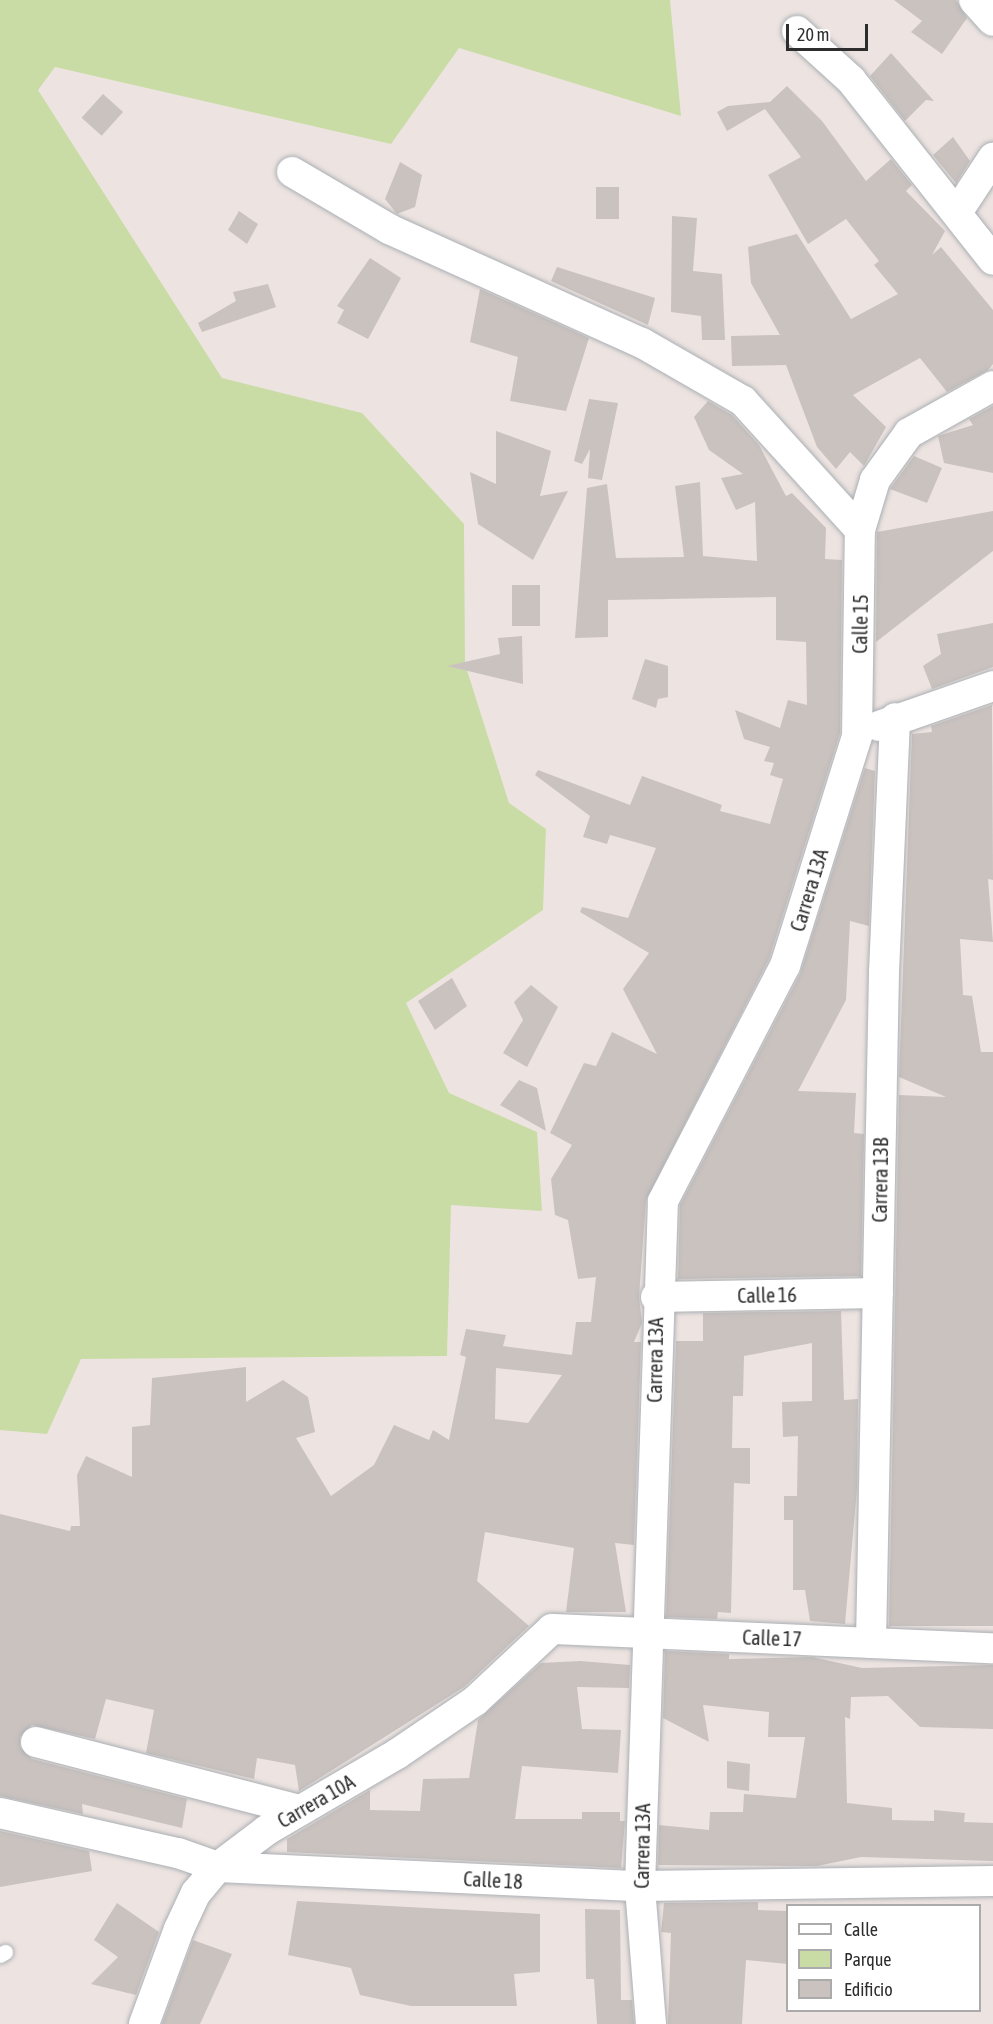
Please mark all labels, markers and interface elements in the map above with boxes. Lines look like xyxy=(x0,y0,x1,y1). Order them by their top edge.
scale bar xyxy=(789,12,872,50)
text: 20 m xyxy=(797,24,829,45)
street label: Calle 15 xyxy=(847,594,873,654)
street label: Carrera 13A xyxy=(785,846,833,934)
street label: Carrera 13B xyxy=(867,1137,893,1223)
street label: Calle 16 xyxy=(737,1282,797,1308)
street label: Carrera 13A xyxy=(642,1317,668,1403)
street label: Calle 17 xyxy=(742,1625,802,1651)
street label: Carrera 10A xyxy=(273,1769,359,1833)
street label: Carrera 13A xyxy=(629,1803,655,1889)
street label: Calle 18 xyxy=(463,1866,523,1894)
legend xyxy=(786,1904,981,2012)
text: Calle xyxy=(844,1919,878,1940)
text: Parque xyxy=(844,1949,892,1970)
text: Edificio xyxy=(844,1979,893,2000)

